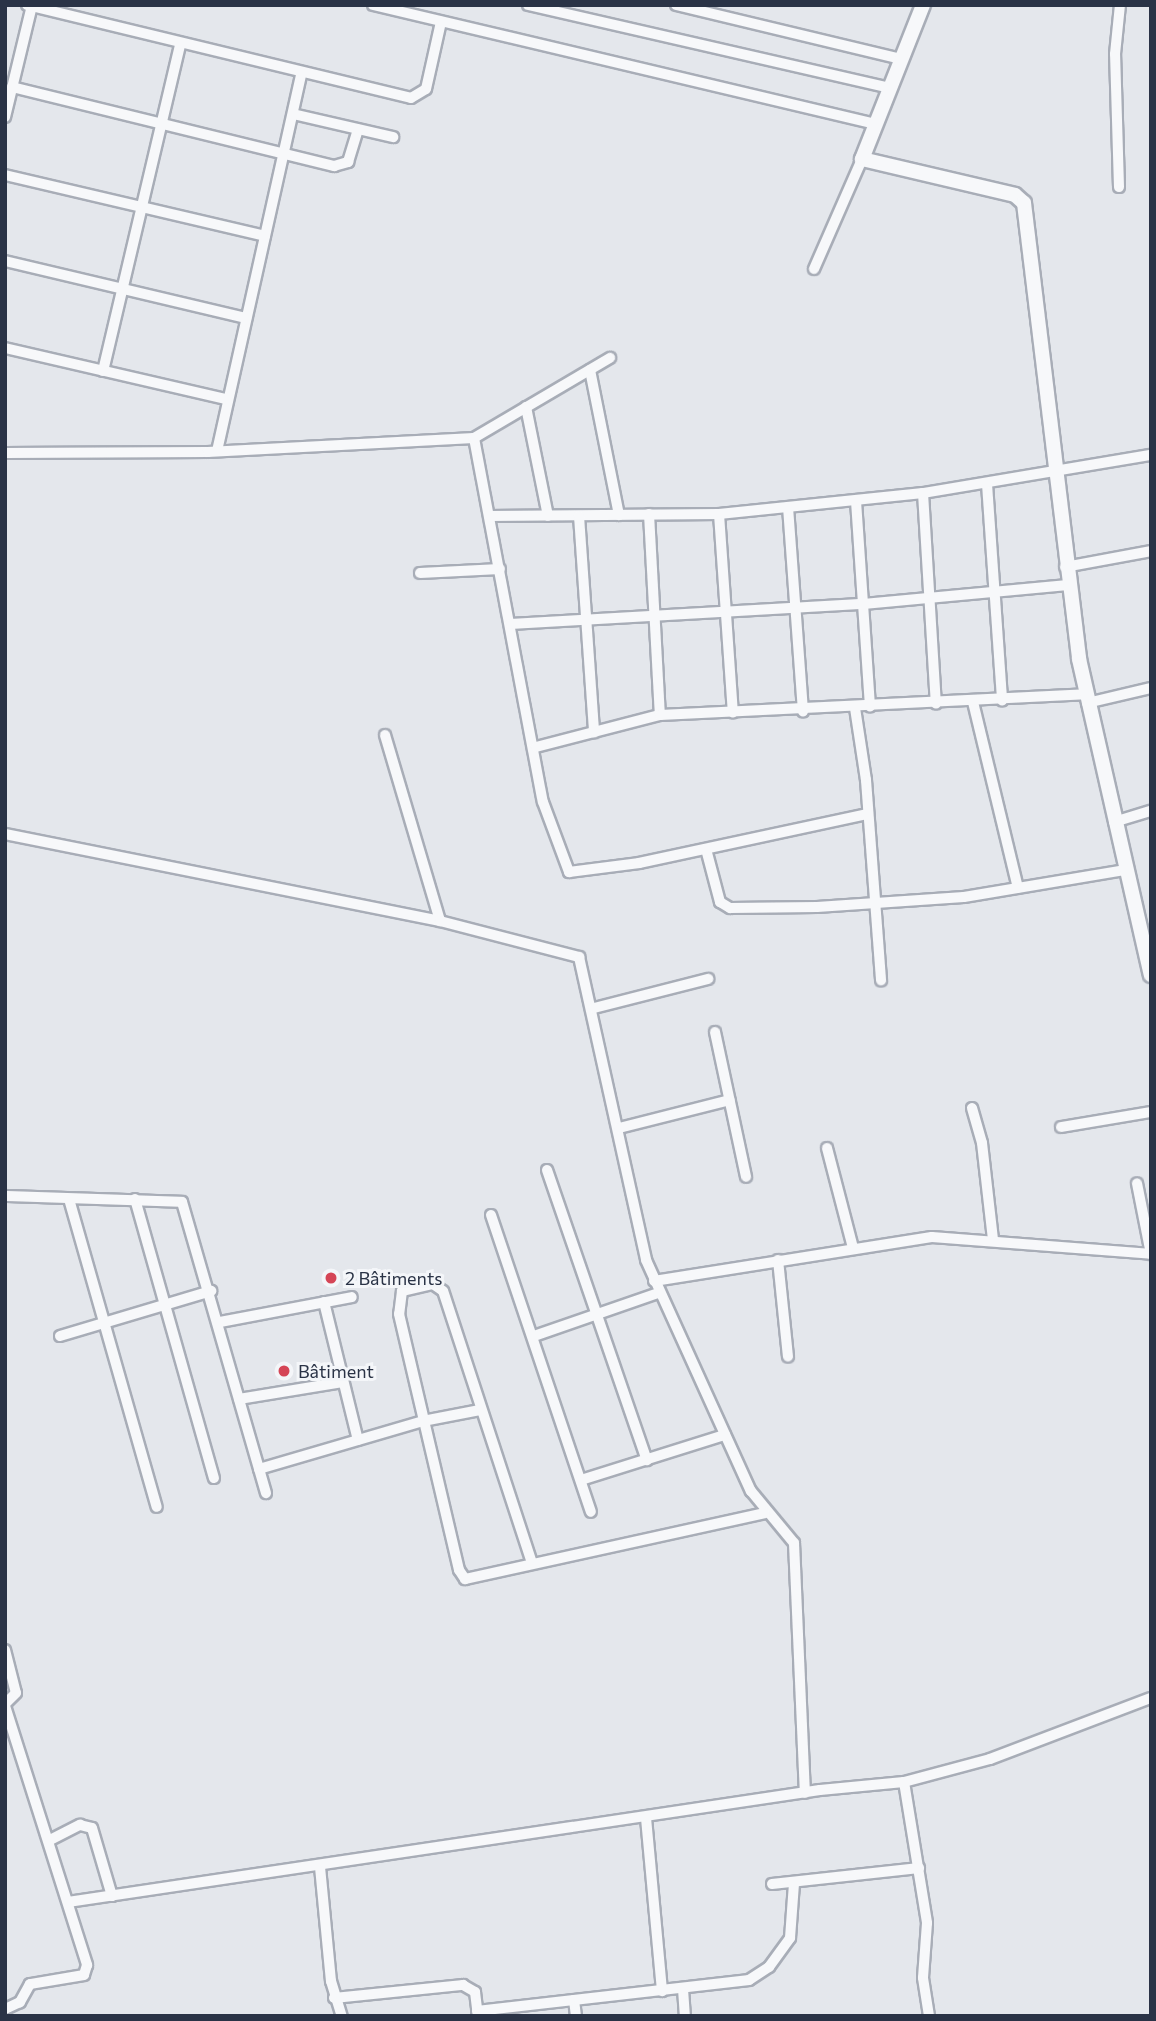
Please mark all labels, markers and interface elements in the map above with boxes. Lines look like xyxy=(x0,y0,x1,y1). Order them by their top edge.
place label: 2 Bâtiments xyxy=(345,1267,442,1289)
marker: 2 Bâtiments xyxy=(323,1270,339,1286)
place label: Bâtiment xyxy=(298,1360,374,1382)
marker: Bâtiment xyxy=(276,1363,292,1379)

